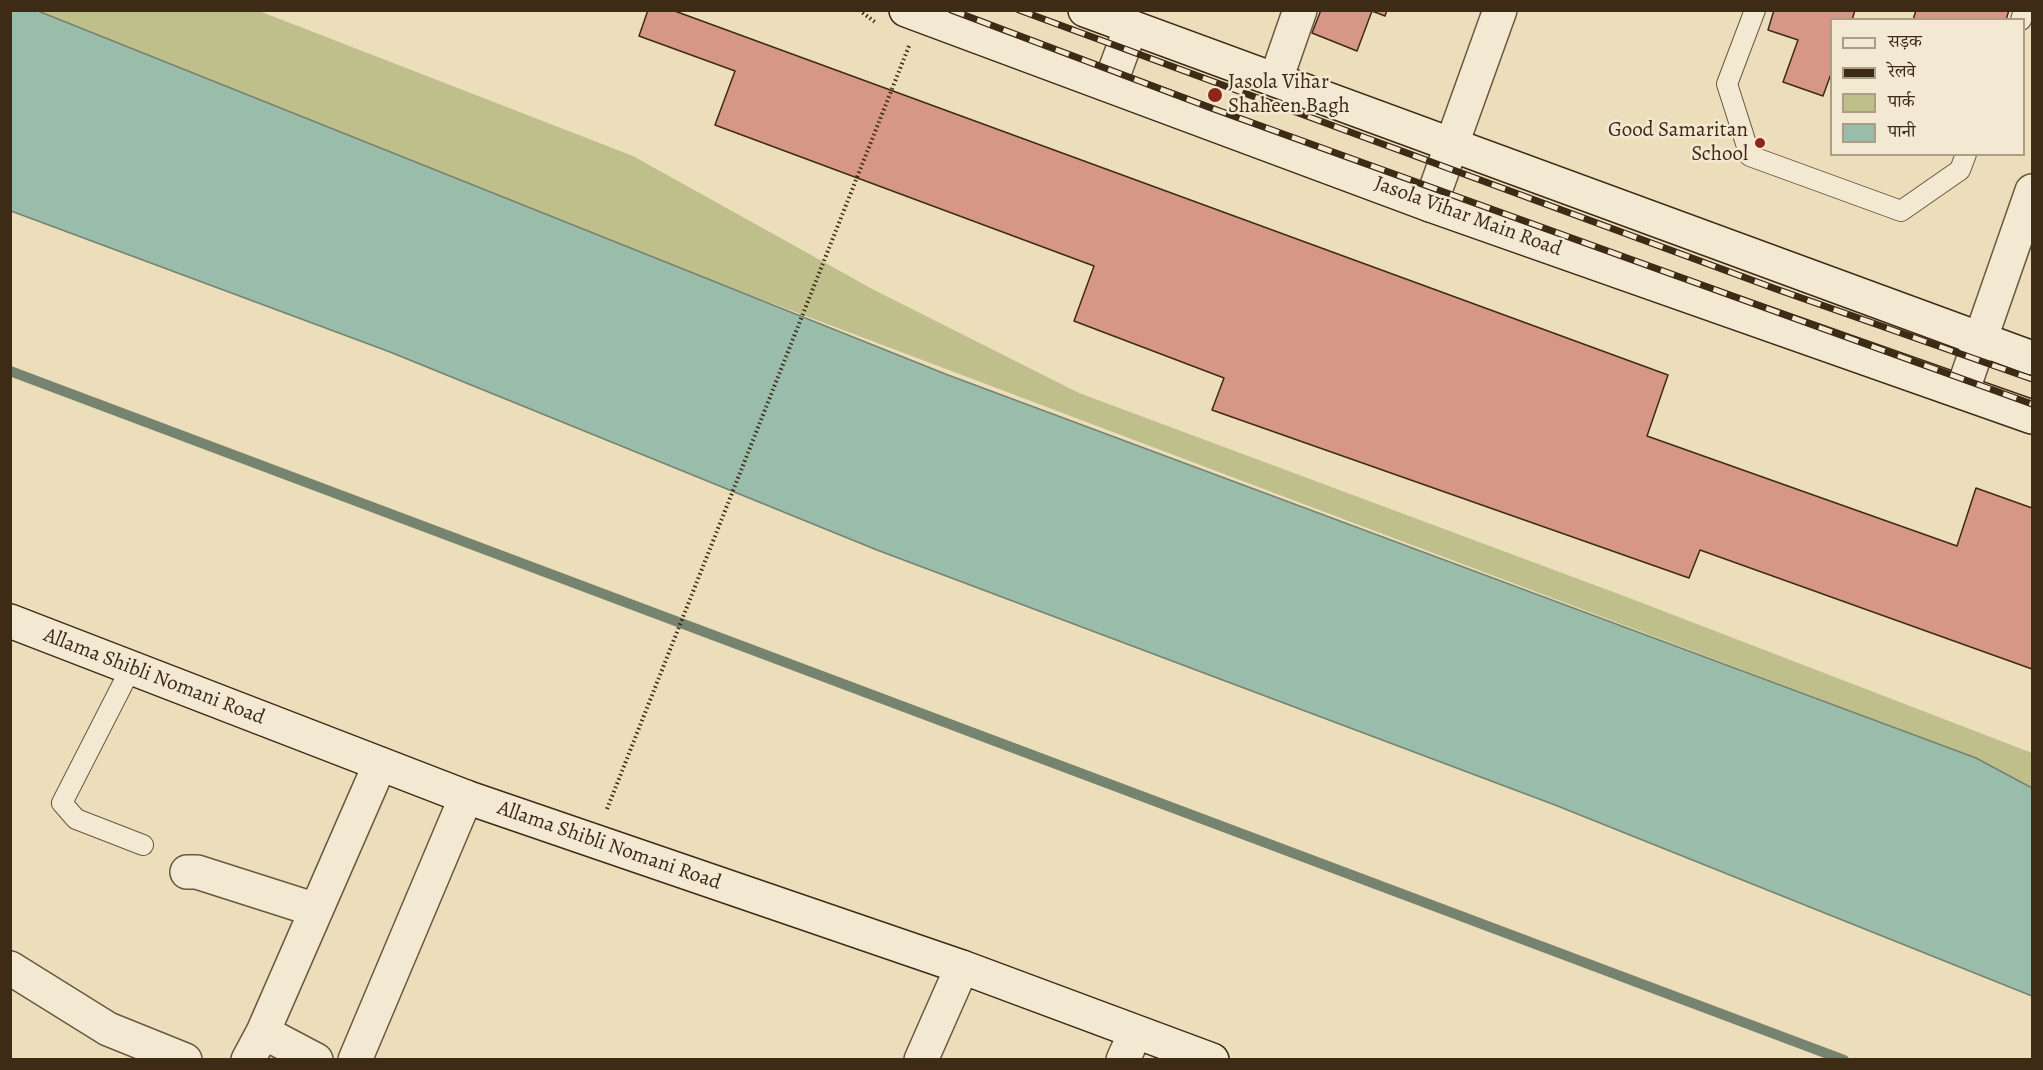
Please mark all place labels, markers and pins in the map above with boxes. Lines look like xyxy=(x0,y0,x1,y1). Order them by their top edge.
place label: Jasola Vihar Shaheen Bagh xyxy=(1228,70,1350,120)
marker: Jasola Vihar Shaheen Bagh xyxy=(1206,86,1224,104)
place label: Good Samaritan School xyxy=(1608,118,1748,168)
marker: Good Samaritan School xyxy=(1753,136,1767,150)

